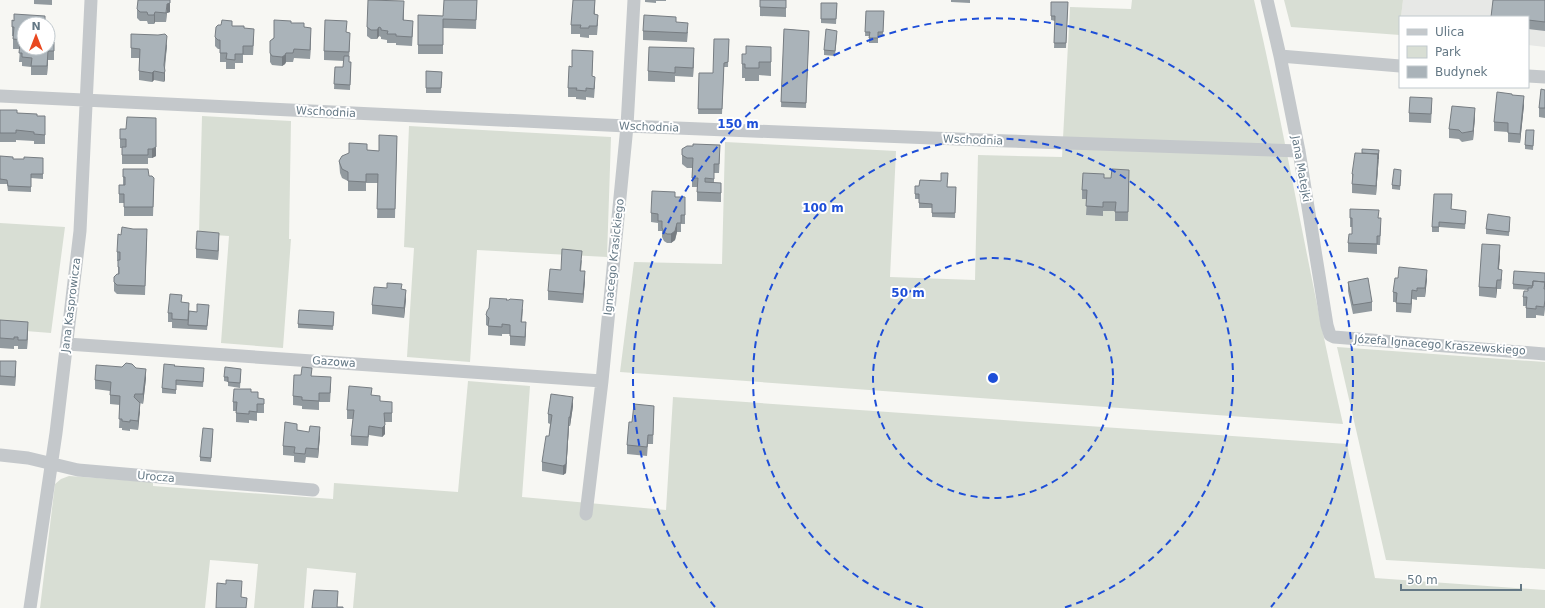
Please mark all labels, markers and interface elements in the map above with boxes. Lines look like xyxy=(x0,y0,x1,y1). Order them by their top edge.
north arrow xyxy=(16,16,56,56)
legend xyxy=(1399,16,1529,88)
text: N xyxy=(31,20,41,33)
text: Ulica xyxy=(1435,25,1464,39)
text: Park xyxy=(1435,45,1461,59)
text: Budynek xyxy=(1435,65,1488,79)
street label: Wschodnia xyxy=(296,104,356,120)
text: 150 m xyxy=(717,117,759,131)
street label: Wschodnia xyxy=(619,119,679,135)
street label: Wschodnia xyxy=(943,132,1003,148)
street label: Jana Matejki xyxy=(1289,134,1313,203)
street label: Ignacego Krasickiego xyxy=(601,198,627,316)
text: 100 m xyxy=(802,201,844,215)
street label: Jana Kasprowicza xyxy=(59,257,83,354)
text: 50 m xyxy=(891,286,925,300)
street label: Józefa Ignacego Kraszewskiego xyxy=(1353,332,1526,358)
street label: Gazowa xyxy=(312,354,356,370)
centre of rings xyxy=(986,371,1000,385)
street label: Urocza xyxy=(137,469,175,485)
scale bar xyxy=(1401,566,1521,592)
text: 50 m xyxy=(1407,573,1438,587)

